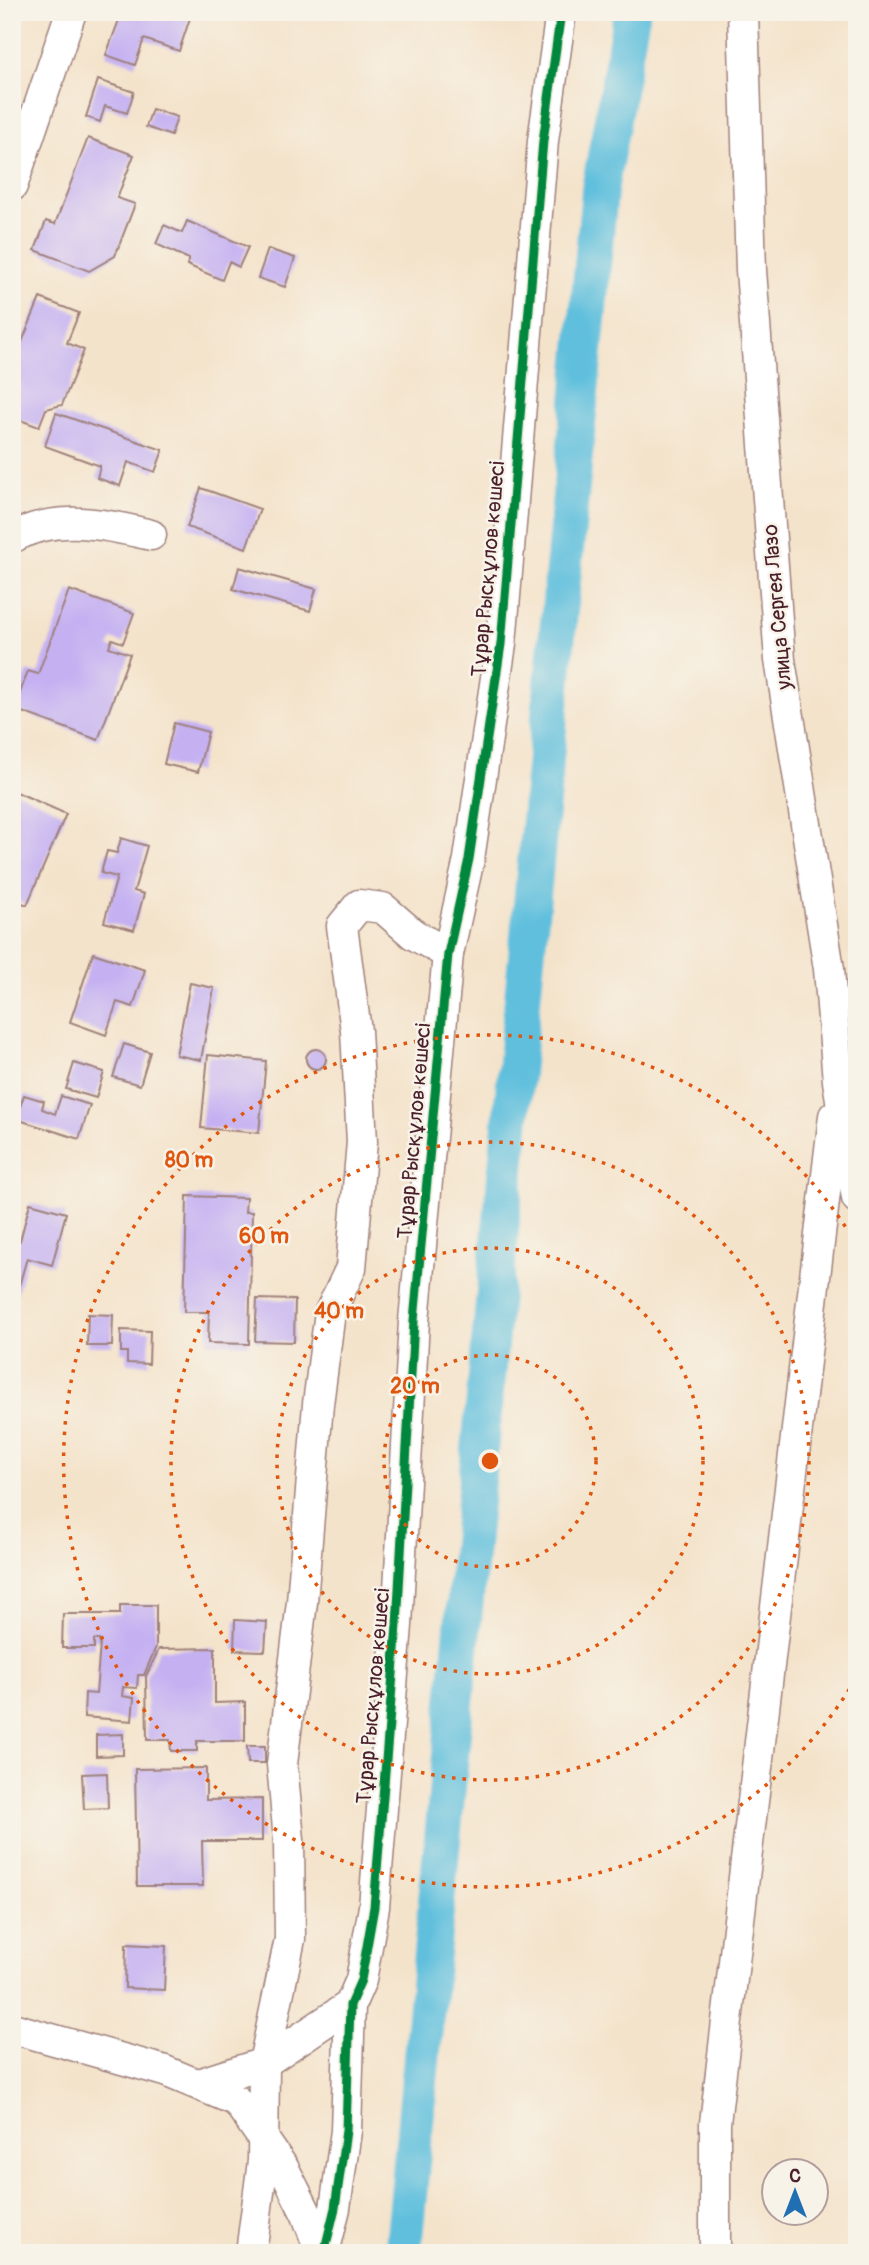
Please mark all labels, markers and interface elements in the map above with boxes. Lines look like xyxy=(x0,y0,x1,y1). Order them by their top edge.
street label: Тұрар Рысқұлов көшесі xyxy=(466,460,511,678)
street label: улица Сергея Лазо xyxy=(757,523,798,692)
street label: Тұрар Рысқұлов көшесі xyxy=(392,1022,437,1240)
text: 80 m xyxy=(165,1147,213,1174)
text: 60 m xyxy=(239,1223,289,1250)
text: 40 m xyxy=(314,1298,364,1325)
text: 20 m xyxy=(390,1373,440,1400)
centre of rings xyxy=(478,1449,502,1473)
street label: Тұрар Рысқұлов көшесі xyxy=(351,1587,396,1805)
north arrow xyxy=(760,2156,830,2226)
text: С xyxy=(789,2164,801,2188)

